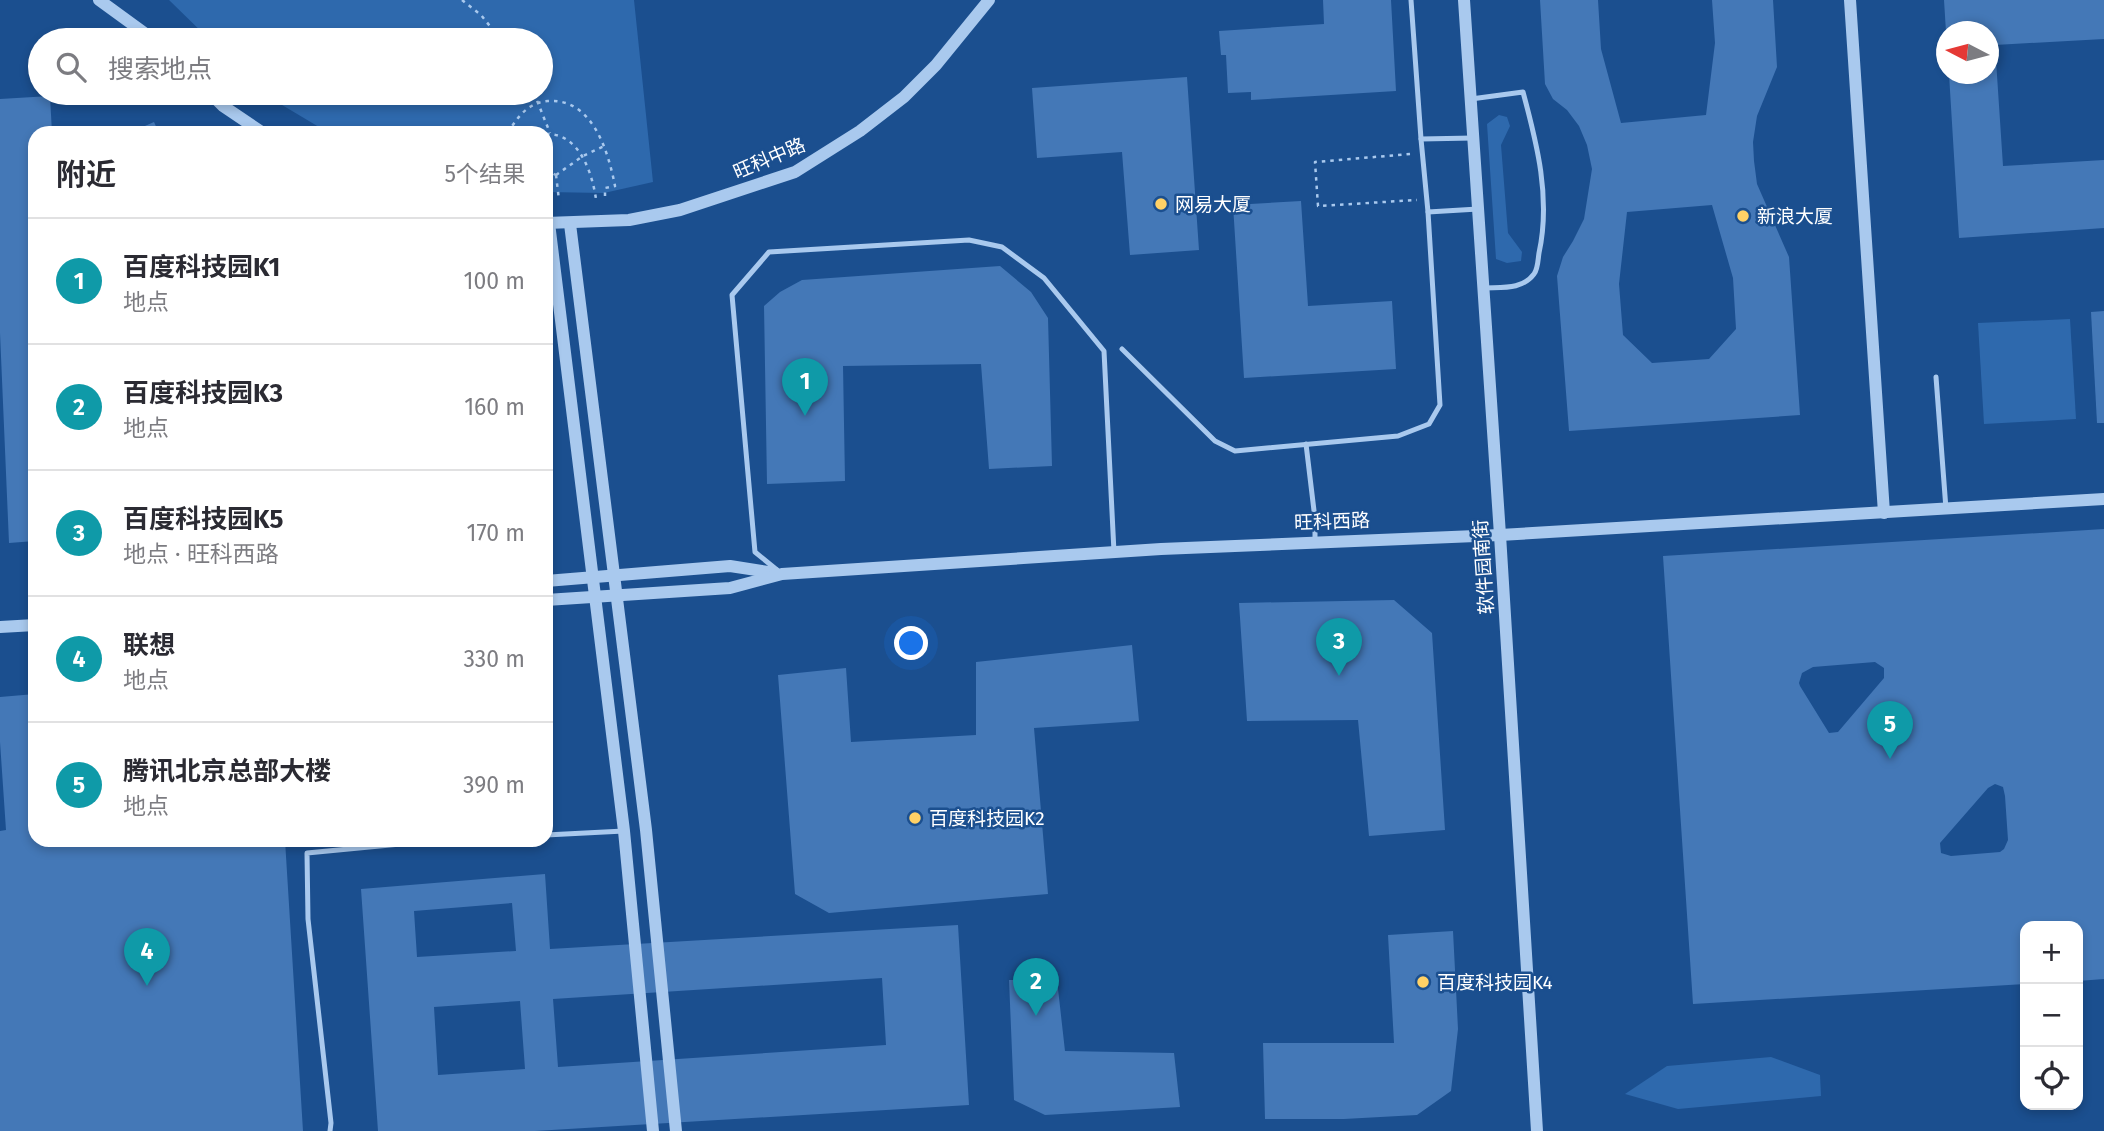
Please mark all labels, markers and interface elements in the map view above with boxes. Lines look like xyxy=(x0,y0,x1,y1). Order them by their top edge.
north arrow xyxy=(1936,21,1999,84)
search box xyxy=(28,28,553,105)
icon: search xyxy=(52,48,90,86)
text: 搜索地点 xyxy=(108,54,212,85)
street label: 旺科中路 xyxy=(730,133,809,184)
text: 附近 xyxy=(56,157,116,193)
text: 5个结果 xyxy=(444,160,525,188)
place label: 网易大厦 xyxy=(1175,193,1251,216)
marker: 网易大厦 xyxy=(1153,196,1169,212)
place label: 新浪大厦 xyxy=(1757,205,1833,228)
marker: 新浪大厦 xyxy=(1735,208,1751,224)
text: 百度科技园K1 xyxy=(123,252,280,283)
text: 1 xyxy=(74,267,84,295)
text: 100 m xyxy=(464,267,525,295)
text: 地点 xyxy=(123,288,169,316)
pin: 1 xyxy=(782,358,828,416)
text: 百度科技园K3 xyxy=(123,378,283,409)
text: 2 xyxy=(73,393,85,421)
text: 160 m xyxy=(464,393,525,421)
text: 地点 xyxy=(123,414,169,442)
text: 百度科技园K5 xyxy=(123,504,283,535)
street label: 旺科西路 xyxy=(1294,509,1370,534)
text: 3 xyxy=(73,519,85,547)
text: 170 m xyxy=(466,519,525,547)
street label: 软件园南街 xyxy=(1469,519,1498,615)
text: 地点 · 旺科西路 xyxy=(123,540,279,568)
pin: 3 xyxy=(1316,618,1362,676)
your location xyxy=(894,626,928,660)
text: 联想 xyxy=(123,630,175,661)
text: 4 xyxy=(73,645,86,673)
text: 330 m xyxy=(463,645,525,673)
text: 地点 xyxy=(123,666,169,694)
pin: 5 xyxy=(1867,701,1913,759)
text: 腾讯北京总部大楼 xyxy=(123,756,331,787)
text: 5 xyxy=(73,771,85,799)
text: 390 m xyxy=(463,771,525,799)
text: 地点 xyxy=(123,792,169,820)
place label: 百度科技园K2 xyxy=(929,807,1045,830)
marker: 百度科技园K2 xyxy=(907,810,923,826)
map controls xyxy=(2020,921,2083,1110)
button: + xyxy=(2020,921,2083,984)
pin: 4 xyxy=(124,928,170,986)
pin: 2 xyxy=(1013,958,1059,1016)
place label: 百度科技园K4 xyxy=(1437,971,1553,994)
marker: 百度科技园K4 xyxy=(1415,974,1431,990)
button: − xyxy=(2020,984,2083,1047)
button: locate xyxy=(2020,1047,2083,1110)

